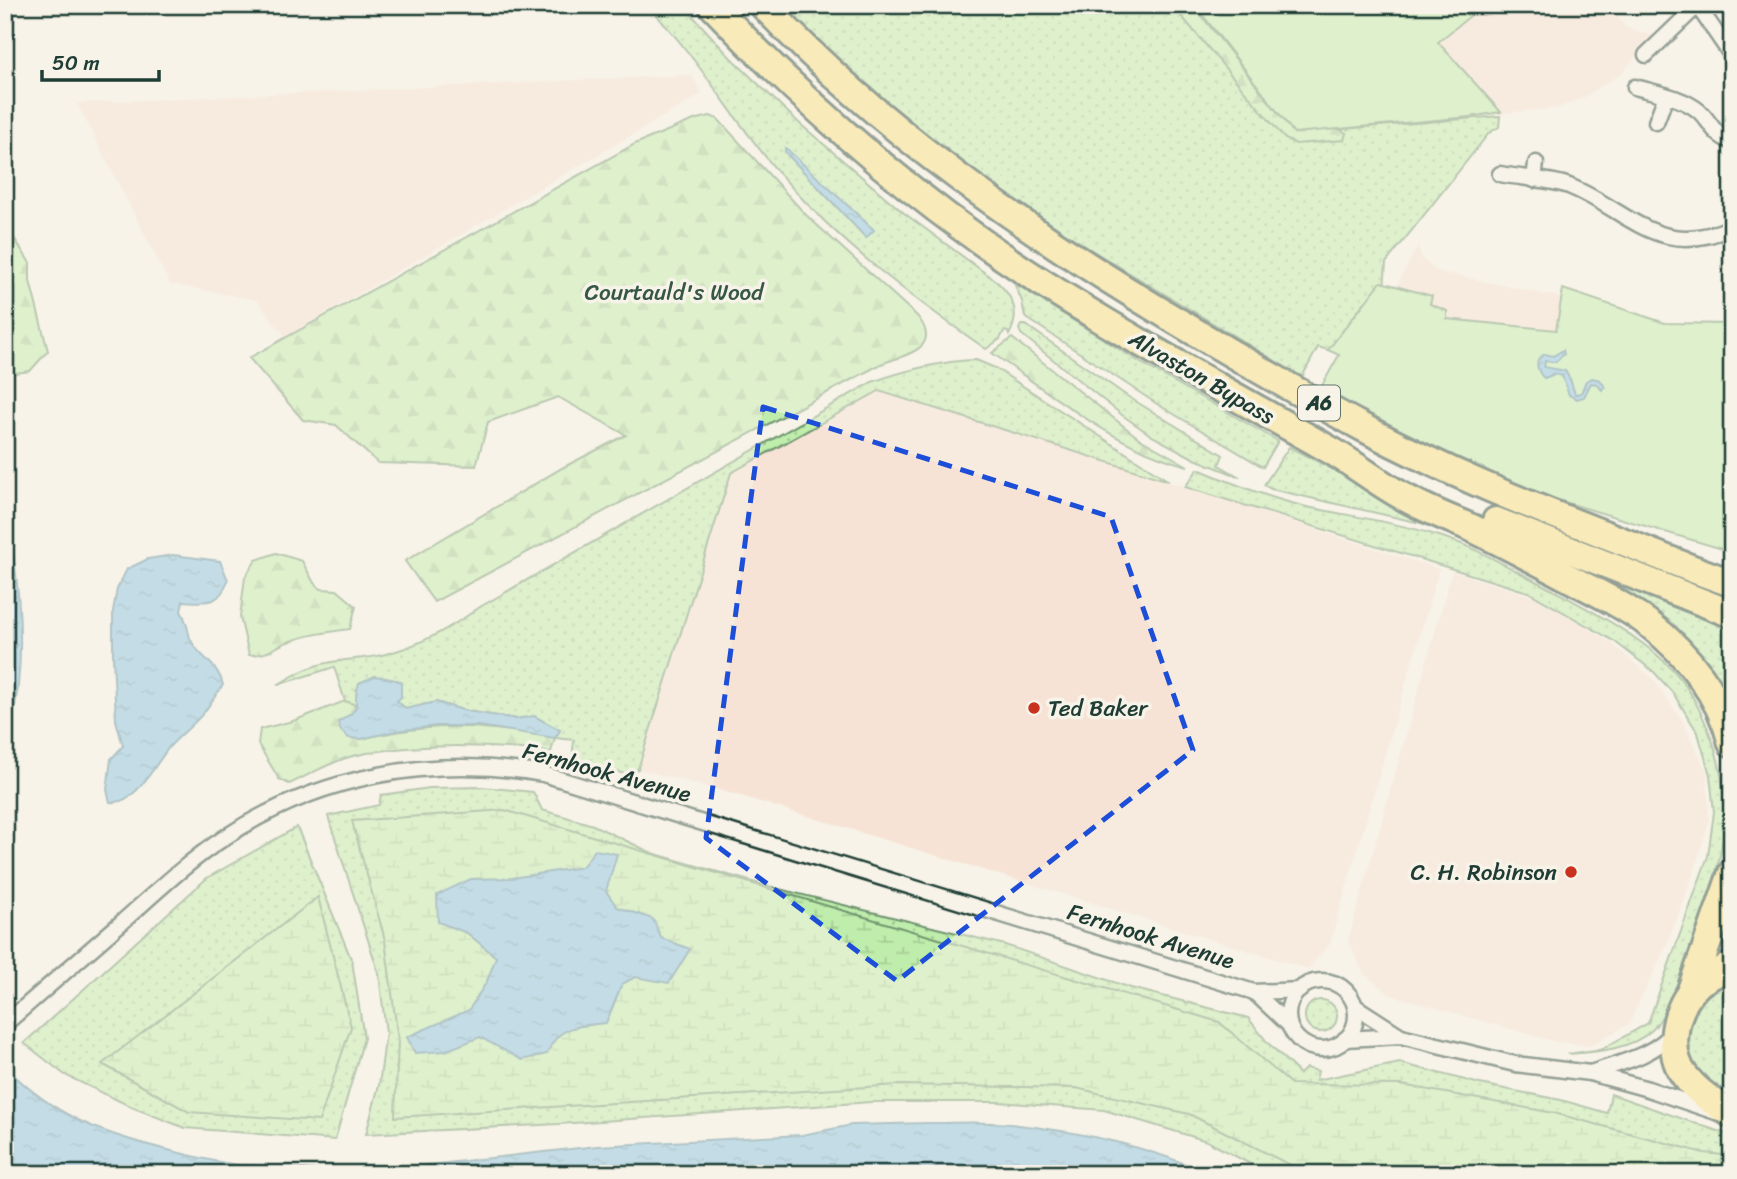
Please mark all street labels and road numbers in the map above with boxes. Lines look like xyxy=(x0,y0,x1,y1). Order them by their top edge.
street label: Alvaston Bypass xyxy=(1120,318,1283,436)
road number: A6 xyxy=(1298,386,1340,420)
street label: Fernhook Avenue xyxy=(518,730,696,815)
street label: Fernhook Avenue xyxy=(1062,892,1240,981)

